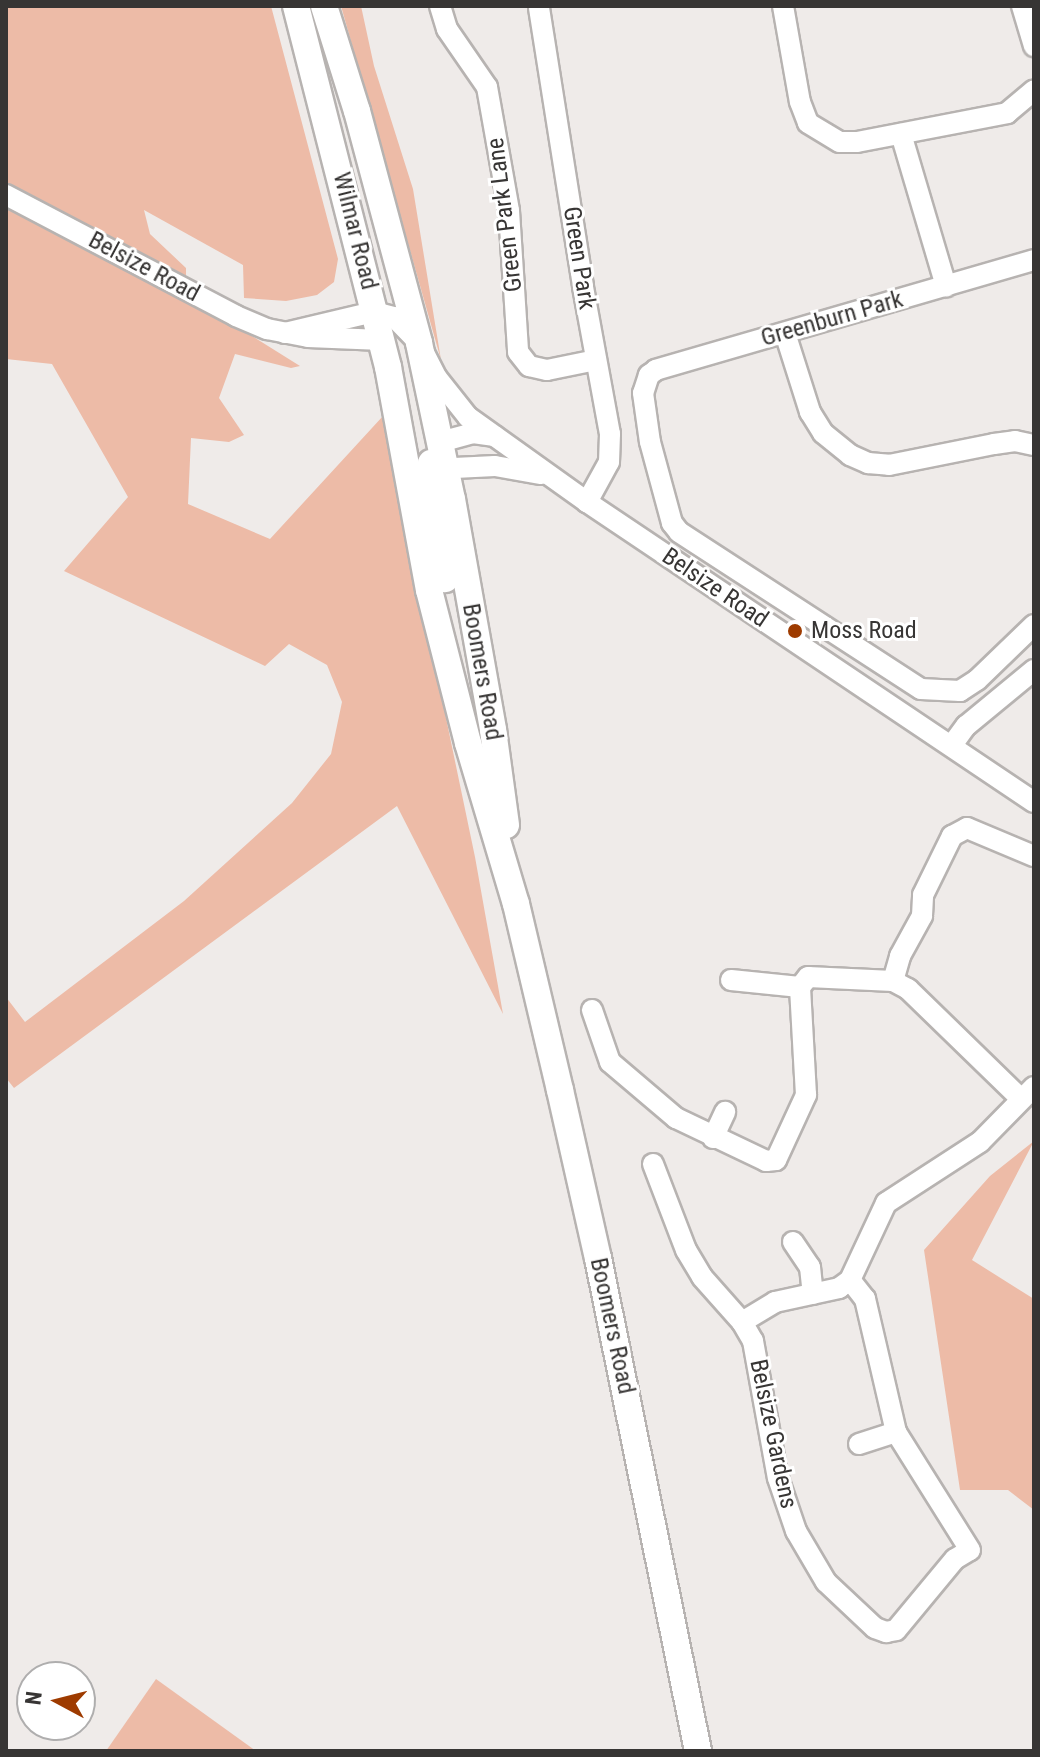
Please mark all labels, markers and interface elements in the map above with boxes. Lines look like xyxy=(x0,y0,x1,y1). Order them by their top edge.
street label: Green Park Lane xyxy=(481,136,529,294)
street label: Wilmar Road xyxy=(327,169,383,293)
street label: Green Park xyxy=(557,205,601,311)
street label: Belsize Road xyxy=(84,226,204,308)
street label: Greenburn Park xyxy=(758,285,906,353)
street label: Belsize Road xyxy=(657,542,773,634)
street label: Boomers Road xyxy=(456,601,508,743)
place label: Moss Road xyxy=(811,617,917,645)
marker: Moss Road xyxy=(786,622,804,640)
street label: Boomers Road xyxy=(584,1255,640,1397)
street label: Belsize Gardens xyxy=(743,1357,803,1511)
north arrow xyxy=(16,1661,96,1741)
text: N xyxy=(20,1690,47,1706)

